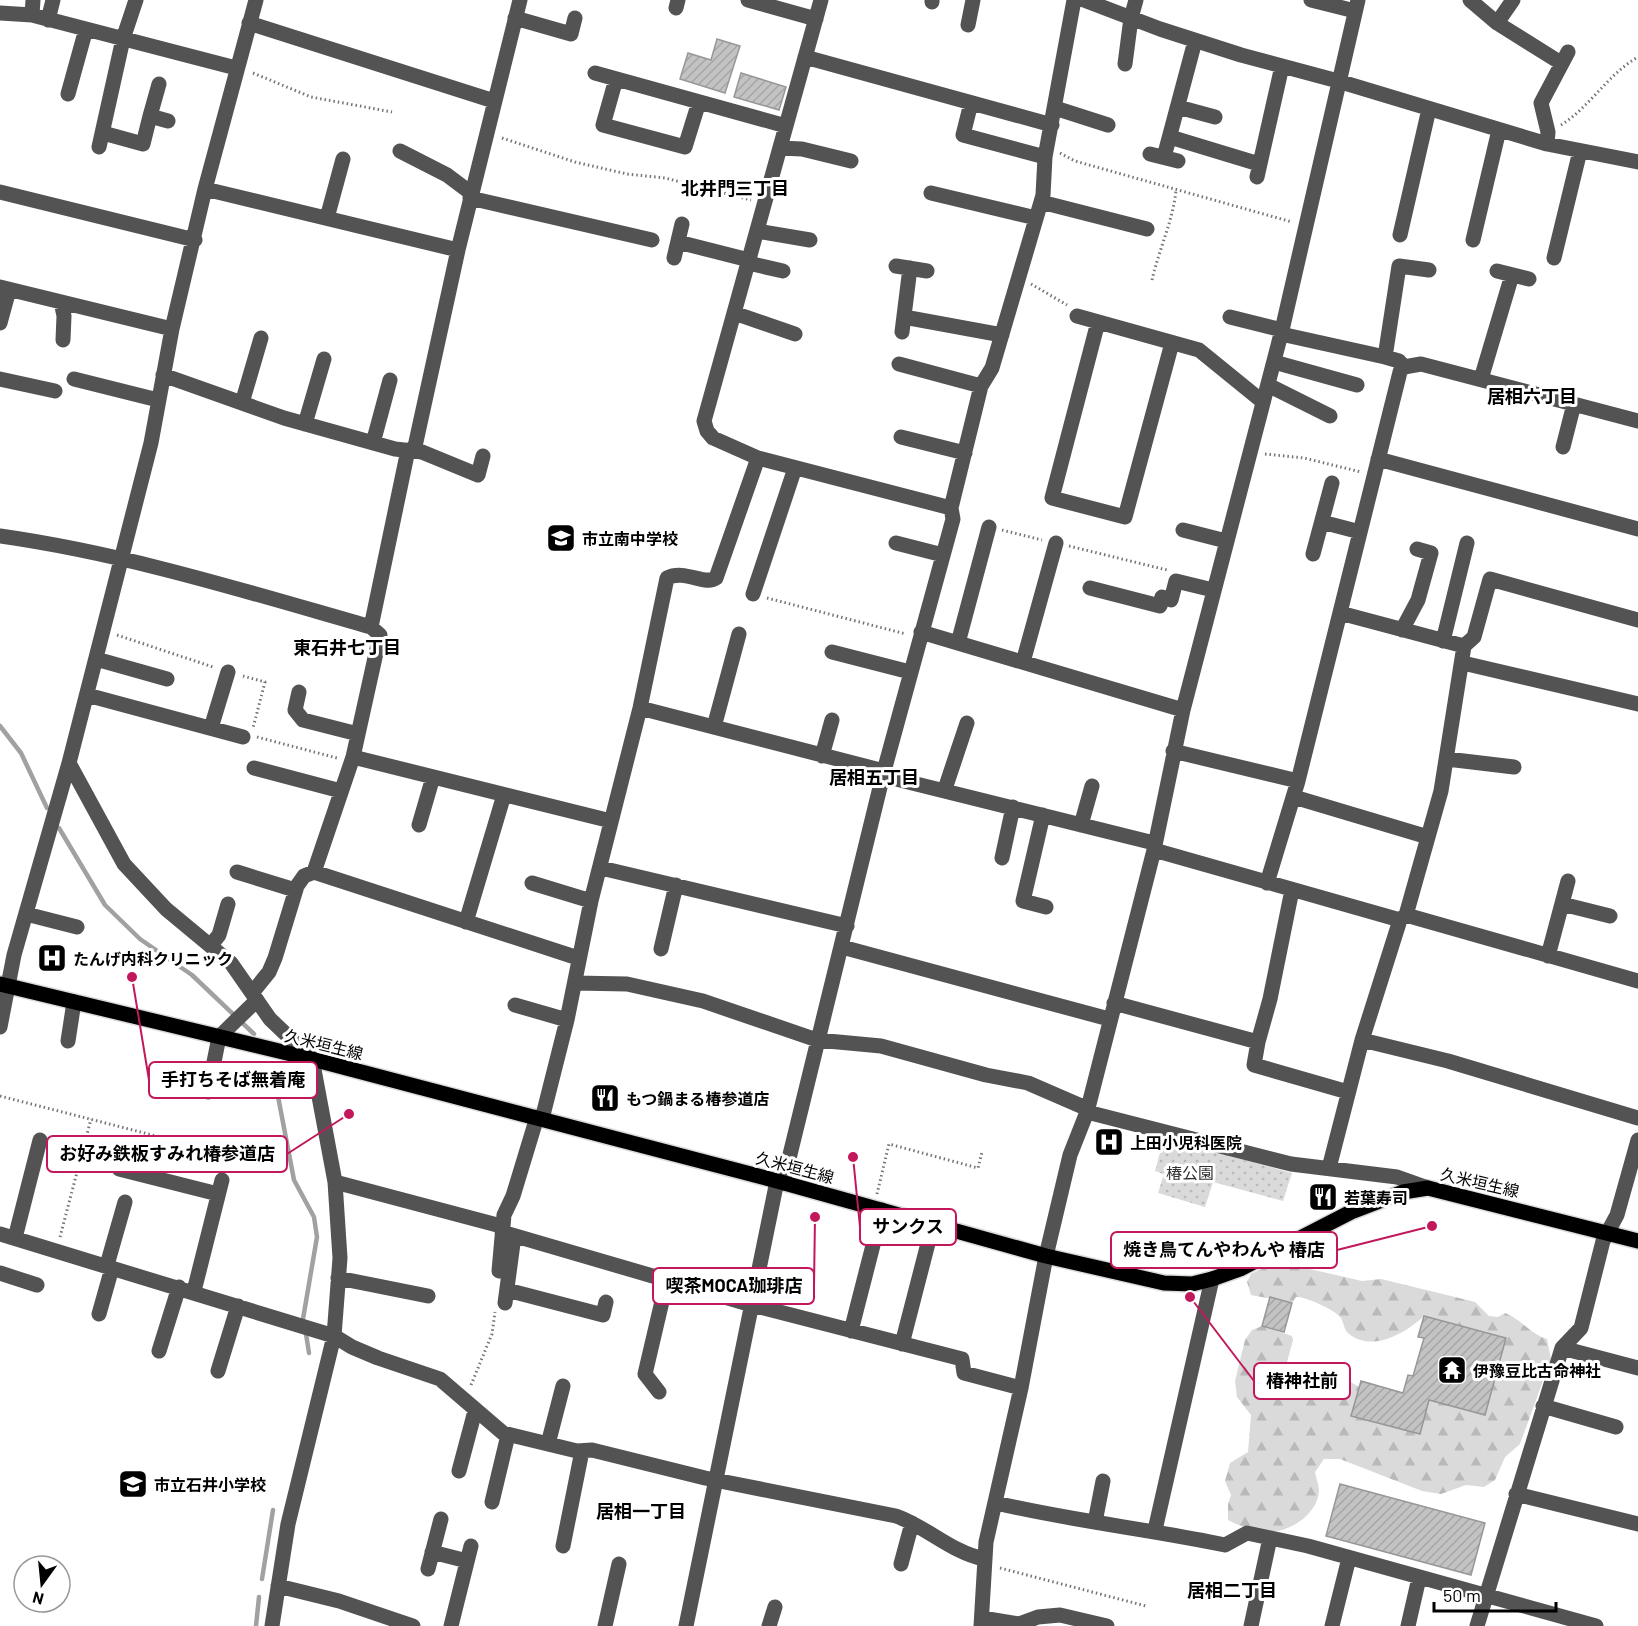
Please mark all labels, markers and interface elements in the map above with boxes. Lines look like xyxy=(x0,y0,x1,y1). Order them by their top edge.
district label: 北井門三丁目 xyxy=(681,177,789,199)
district label: 居相六丁目 xyxy=(1487,385,1577,407)
school or university icon: 市立南中学校 xyxy=(545,522,577,554)
place label: 市立南中学校 xyxy=(582,529,678,548)
district label: 東石井七丁目 xyxy=(293,636,401,658)
district label: 居相五丁目 xyxy=(829,766,919,788)
hospital icon: たんげ内科クリニック xyxy=(36,942,68,974)
place label: たんげ内科クリニック xyxy=(73,949,233,968)
street label: 久米垣生線 xyxy=(283,1025,365,1063)
callout: 手打ちそば無着庵 xyxy=(149,1062,317,1098)
text: 手打ちそば無着庵 xyxy=(161,1068,305,1090)
restaurant icon: もつ鍋まる椿参道店 xyxy=(589,1082,621,1114)
place label: もつ鍋まる椿参道店 xyxy=(626,1089,769,1108)
hospital icon: 上田小児科医院 xyxy=(1093,1126,1125,1158)
place label: 上田小児科医院 xyxy=(1130,1133,1242,1152)
callout: お好み鉄板すみれ椿参道店 xyxy=(47,1136,287,1172)
text: お好み鉄板すみれ椿参道店 xyxy=(59,1142,275,1164)
street label: 久米垣生線 xyxy=(754,1147,836,1187)
park label: 椿公園 xyxy=(1166,1163,1214,1182)
street label: 久米垣生線 xyxy=(1439,1164,1521,1200)
restaurant icon: 若葉寿司 xyxy=(1307,1181,1339,1213)
place label: 若葉寿司 xyxy=(1344,1188,1408,1207)
callout: サンクス xyxy=(860,1209,956,1245)
text: サンクス xyxy=(872,1215,944,1237)
callout: 焼き鳥てんやわんや 椿店 xyxy=(1111,1232,1337,1268)
text: 焼き鳥てんやわんや 椿店 xyxy=(1123,1238,1325,1260)
callout: 喫茶MOCA珈琲店 xyxy=(653,1268,814,1304)
text: 喫茶MOCA珈琲店 xyxy=(666,1274,802,1296)
temple icon: 伊豫豆比古命神社 xyxy=(1436,1354,1468,1386)
place label: 伊豫豆比古命神社 xyxy=(1472,1361,1601,1380)
callout: 椿神社前 xyxy=(1254,1363,1350,1399)
text: 椿神社前 xyxy=(1266,1369,1338,1391)
school or university icon: 市立石井小学校 xyxy=(117,1468,149,1500)
place label: 市立石井小学校 xyxy=(154,1475,266,1494)
district label: 居相一丁目 xyxy=(596,1500,686,1522)
north arrow xyxy=(12,1554,72,1614)
scale bar xyxy=(1434,1575,1556,1613)
district label: 居相二丁目 xyxy=(1187,1579,1277,1601)
text: 50 m xyxy=(1443,1584,1481,1606)
text: N xyxy=(30,1588,46,1610)

